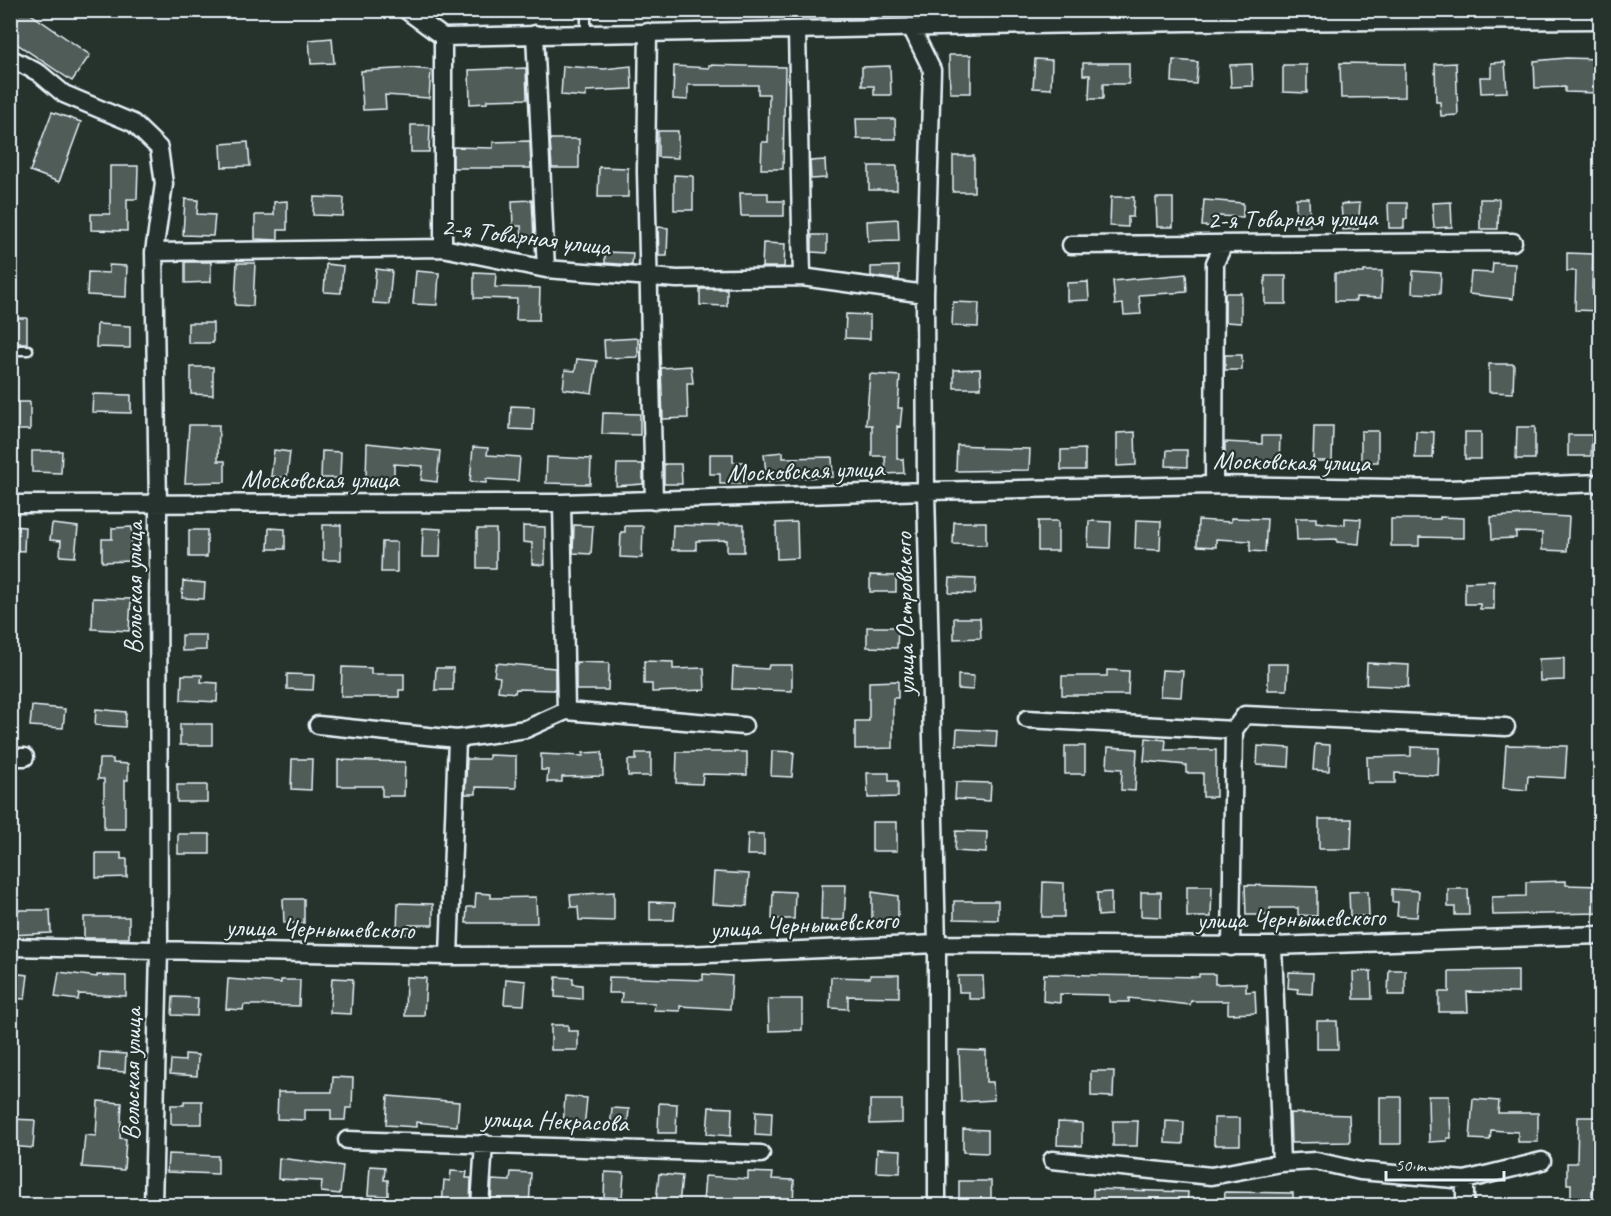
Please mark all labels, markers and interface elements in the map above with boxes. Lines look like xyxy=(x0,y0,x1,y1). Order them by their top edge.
street label: 2-я Товарная улица xyxy=(1207,200,1379,236)
street label: 2-я Товарная улица xyxy=(440,210,614,263)
street label: Московская улица xyxy=(1213,444,1373,479)
street label: Московская улица xyxy=(726,451,886,490)
street label: Московская улица xyxy=(241,463,400,496)
street label: Вольская улица xyxy=(117,519,150,654)
street label: улица Островского xyxy=(887,530,922,698)
street label: улица Чернышевского xyxy=(1194,900,1387,937)
street label: улица Чернышевского xyxy=(707,903,901,946)
street label: улица Чернышевского xyxy=(223,910,416,947)
street label: Вольская улица xyxy=(114,1005,149,1141)
street label: улица Некрасова xyxy=(479,1101,630,1140)
scale bar xyxy=(1386,1144,1504,1182)
text: 50 m xyxy=(1395,1154,1428,1176)

